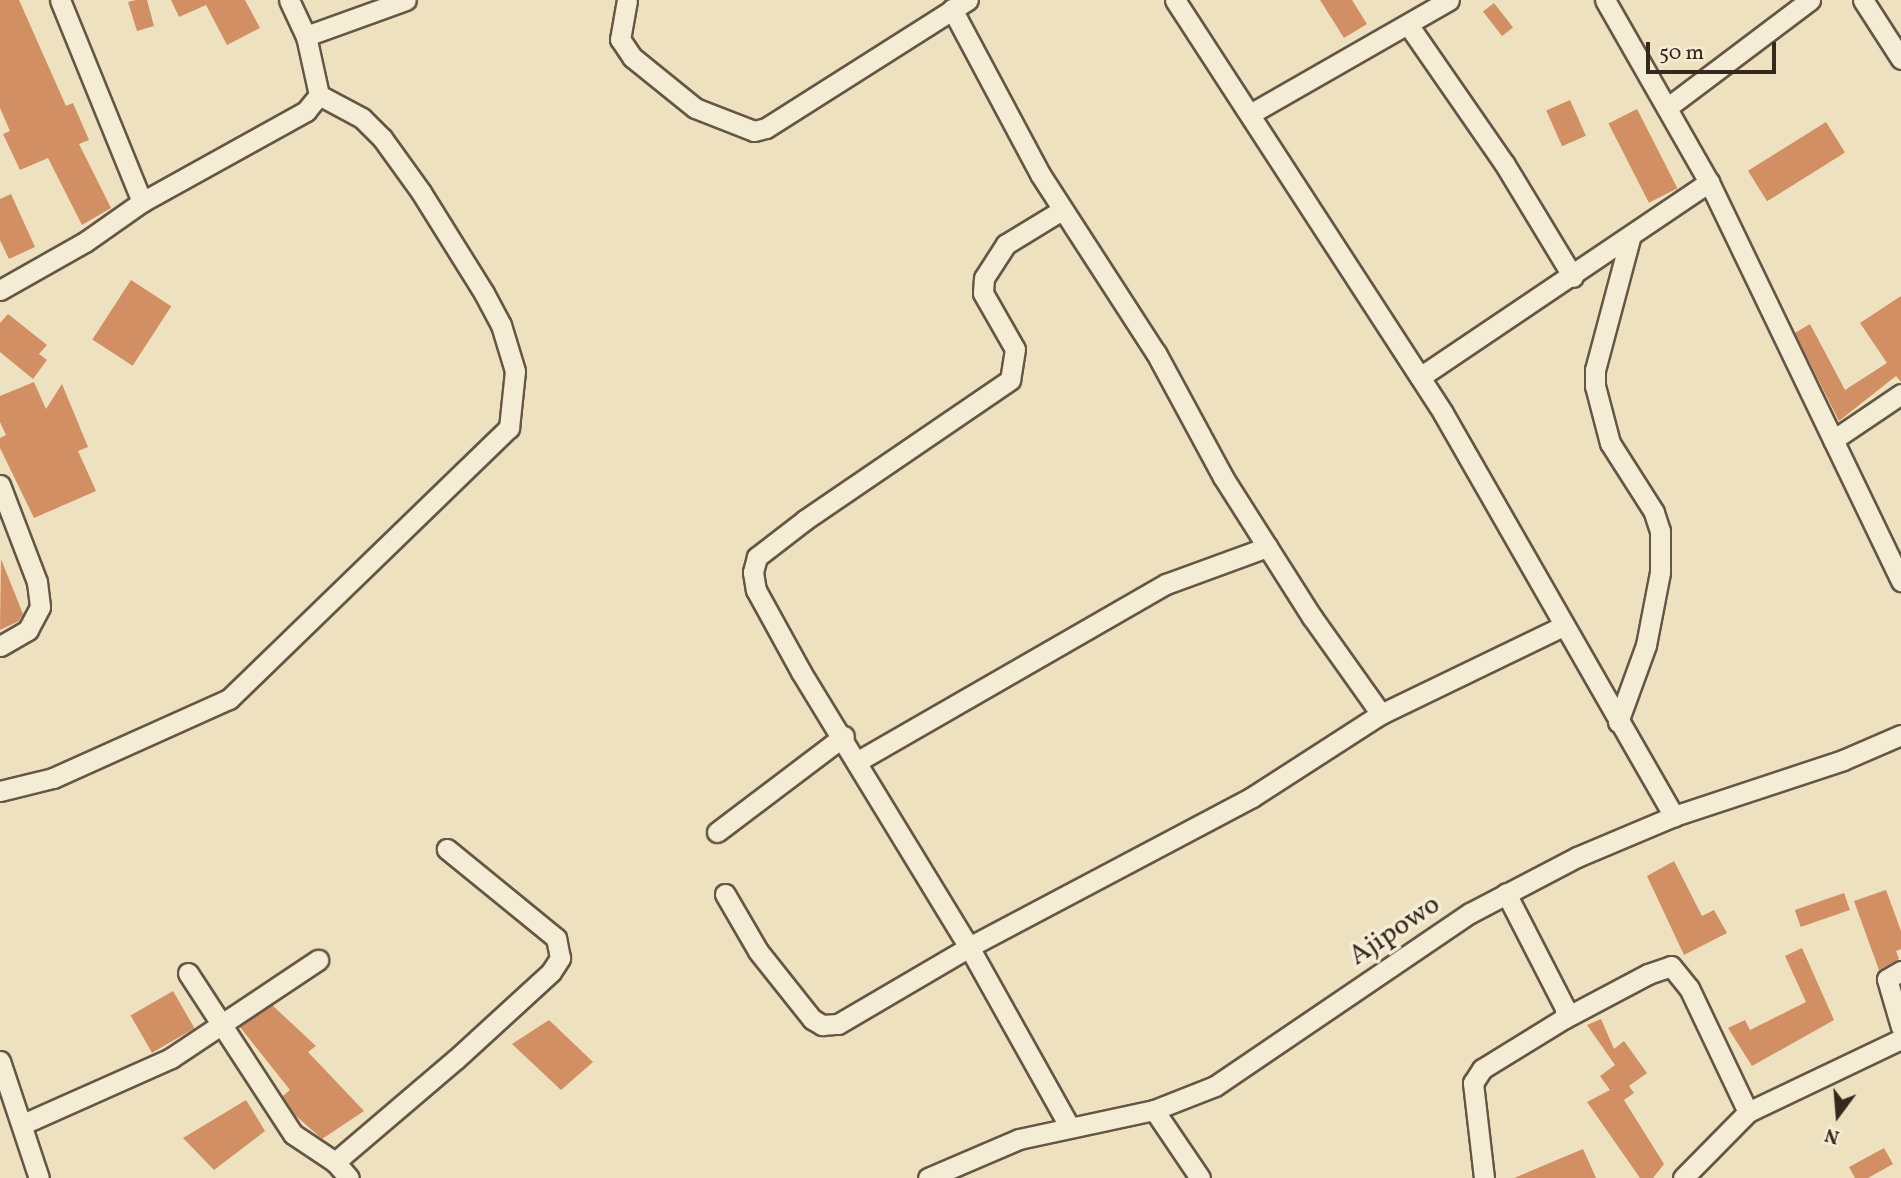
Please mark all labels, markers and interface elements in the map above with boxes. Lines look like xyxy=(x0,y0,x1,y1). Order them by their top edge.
scale bar xyxy=(1649,28,1778,72)
text: 50 m xyxy=(1659,39,1704,68)
street label: Ajipowo xyxy=(1343,888,1447,974)
north arrow xyxy=(1803,1080,1873,1150)
text: N xyxy=(1822,1121,1842,1150)

